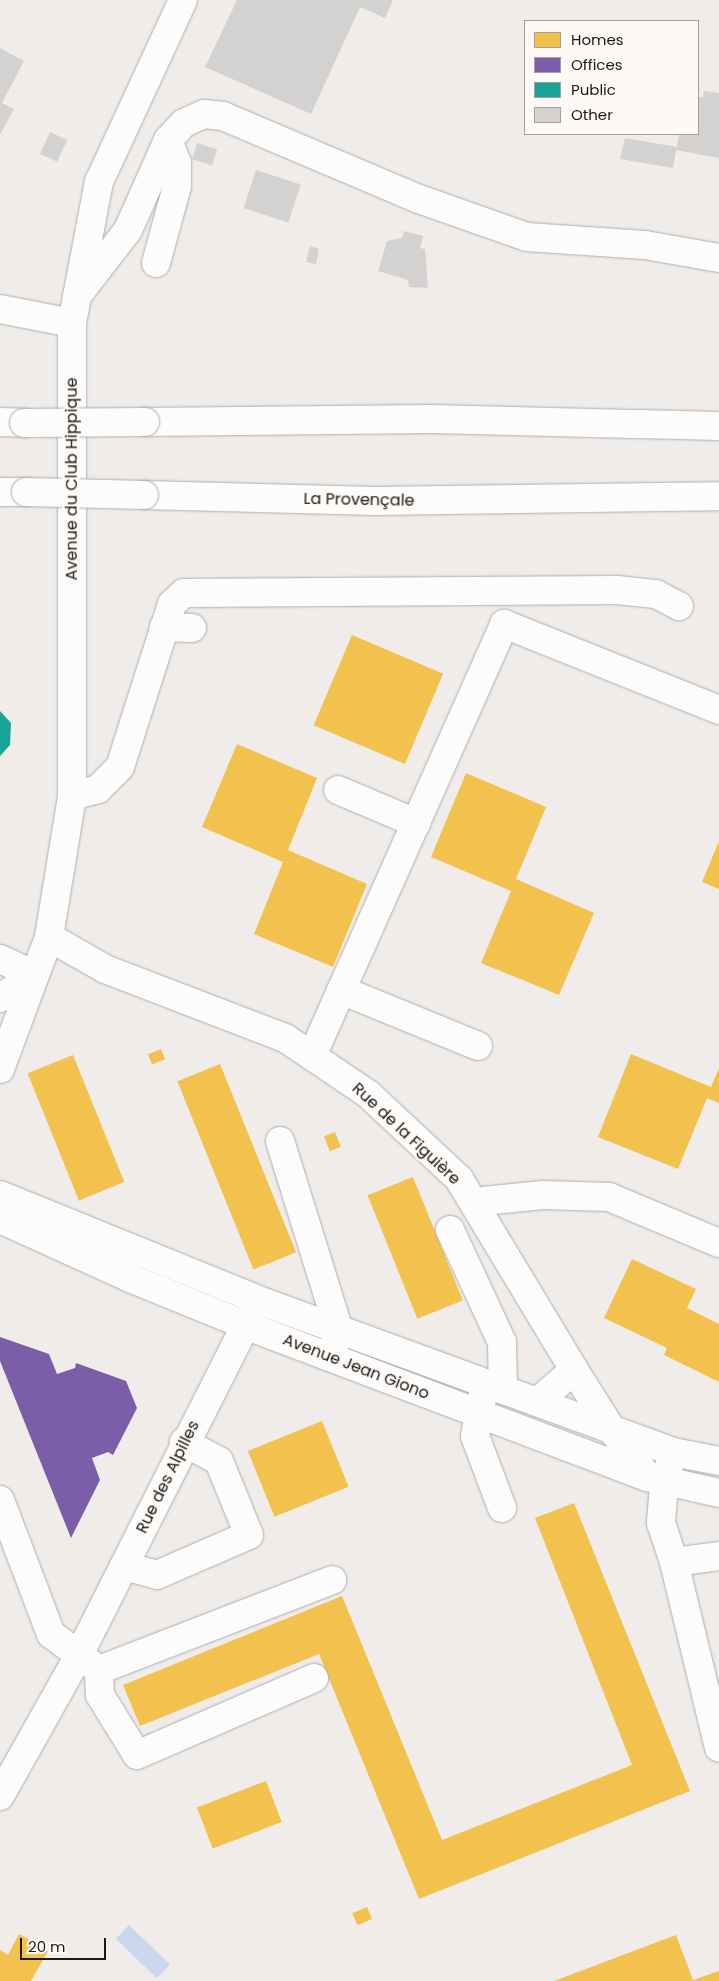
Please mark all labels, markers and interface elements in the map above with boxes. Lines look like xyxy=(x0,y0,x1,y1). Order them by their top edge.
legend xyxy=(524,20,699,135)
text: Homes xyxy=(571,29,624,50)
text: Offices xyxy=(571,54,623,75)
text: Public xyxy=(571,79,616,100)
text: Other xyxy=(571,104,613,125)
street label: Avenue du Club Hippique xyxy=(62,378,82,580)
street label: La Provençale xyxy=(303,489,415,511)
street label: Rue de la Figuière xyxy=(348,1079,464,1189)
street label: Avenue Jean Giono xyxy=(280,1330,432,1404)
street label: Rue des Alpilles xyxy=(132,1417,204,1537)
scale bar xyxy=(22,1928,109,1960)
text: 20 m xyxy=(28,1936,66,1957)

